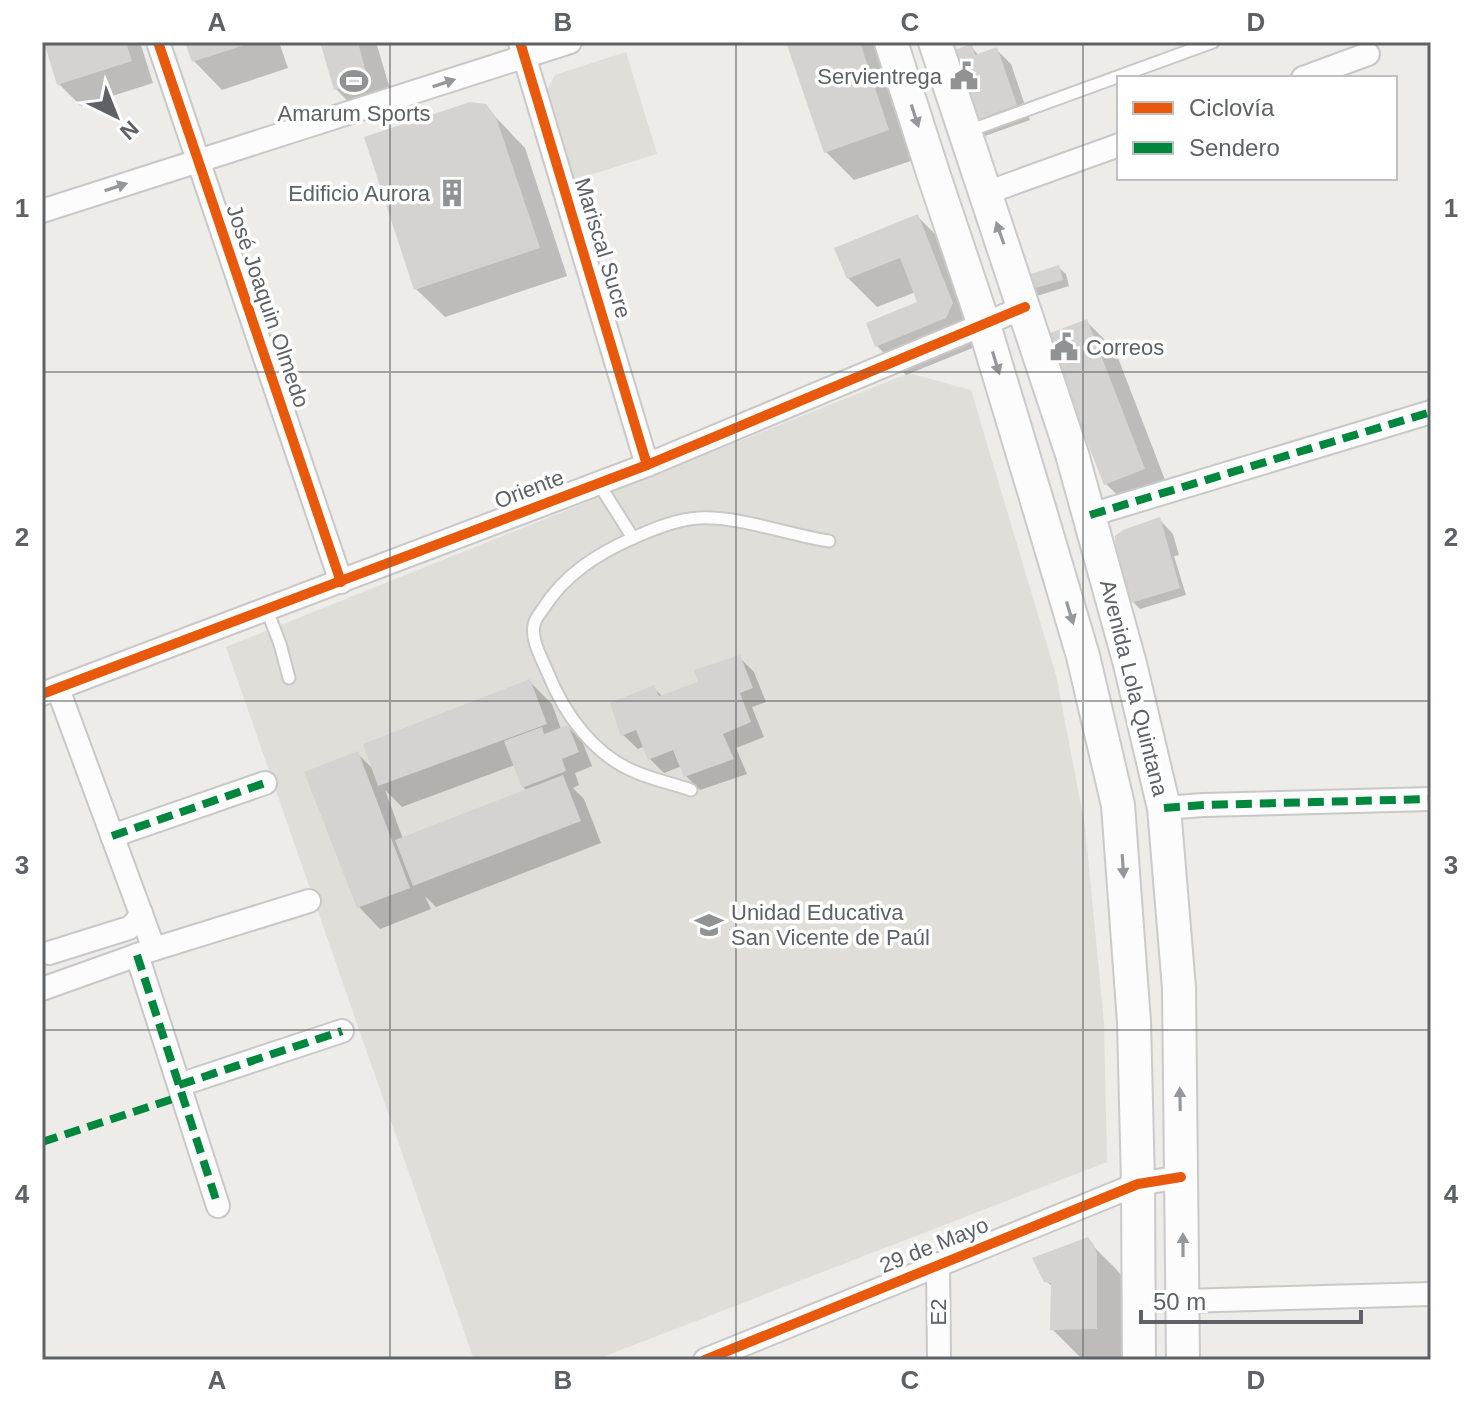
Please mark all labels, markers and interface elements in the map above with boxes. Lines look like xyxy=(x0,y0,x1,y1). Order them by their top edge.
text: A xyxy=(208,7,227,37)
text: B xyxy=(554,7,572,37)
text: C xyxy=(901,7,920,37)
text: D xyxy=(1247,7,1265,37)
public building icon: Servientrega xyxy=(949,61,979,91)
place label: Servientrega xyxy=(817,64,943,89)
sports icon: Amarum Sports xyxy=(339,66,369,96)
north arrow xyxy=(76,76,156,156)
one-way arrow xyxy=(432,76,456,89)
legend xyxy=(1117,76,1397,180)
text: Ciclovía xyxy=(1189,94,1275,121)
place label: Amarum Sports xyxy=(278,101,430,126)
one-way arrow xyxy=(909,105,921,129)
text: N xyxy=(115,116,144,145)
text: Sendero xyxy=(1189,134,1280,161)
street label: Mariscal Sucre xyxy=(570,175,636,321)
building icon: Edificio Aurora xyxy=(437,178,467,208)
one-way arrow xyxy=(105,180,129,193)
place label: Edificio Aurora xyxy=(288,181,431,206)
text: 1 xyxy=(15,193,29,223)
text: 1 xyxy=(1444,193,1458,223)
street label: José Joaquin Olmedo xyxy=(222,201,314,411)
one-way arrow xyxy=(993,220,1005,244)
public building icon: Correos xyxy=(1049,332,1079,362)
place label: Correos xyxy=(1086,335,1164,360)
one-way arrow xyxy=(990,352,1003,376)
street label: Oriente xyxy=(491,464,567,514)
text: 2 xyxy=(15,522,29,552)
text: 2 xyxy=(1444,522,1458,552)
street label: Avenida Lola Quintana xyxy=(1095,577,1173,800)
one-way arrow xyxy=(1064,601,1077,625)
text: 3 xyxy=(15,850,29,880)
text: 3 xyxy=(1444,850,1458,880)
one-way arrow xyxy=(1117,854,1130,879)
place label: Unidad Educativa San Vicente de Paúl xyxy=(731,900,930,950)
school or university icon: Unidad Educativa San Vicente de Paúl xyxy=(694,910,724,940)
one-way arrow xyxy=(1174,1086,1186,1111)
text: 4 xyxy=(15,1179,30,1209)
text: 4 xyxy=(1444,1179,1459,1209)
street label: 29 de Mayo xyxy=(876,1212,992,1278)
one-way arrow xyxy=(1177,1232,1189,1257)
scale bar xyxy=(1141,1274,1361,1324)
text: 50 m xyxy=(1153,1288,1206,1315)
street label: E2 xyxy=(926,1299,951,1325)
text: A xyxy=(208,1365,227,1395)
text: B xyxy=(554,1365,572,1395)
text: C xyxy=(901,1365,920,1395)
text: D xyxy=(1247,1365,1265,1395)

